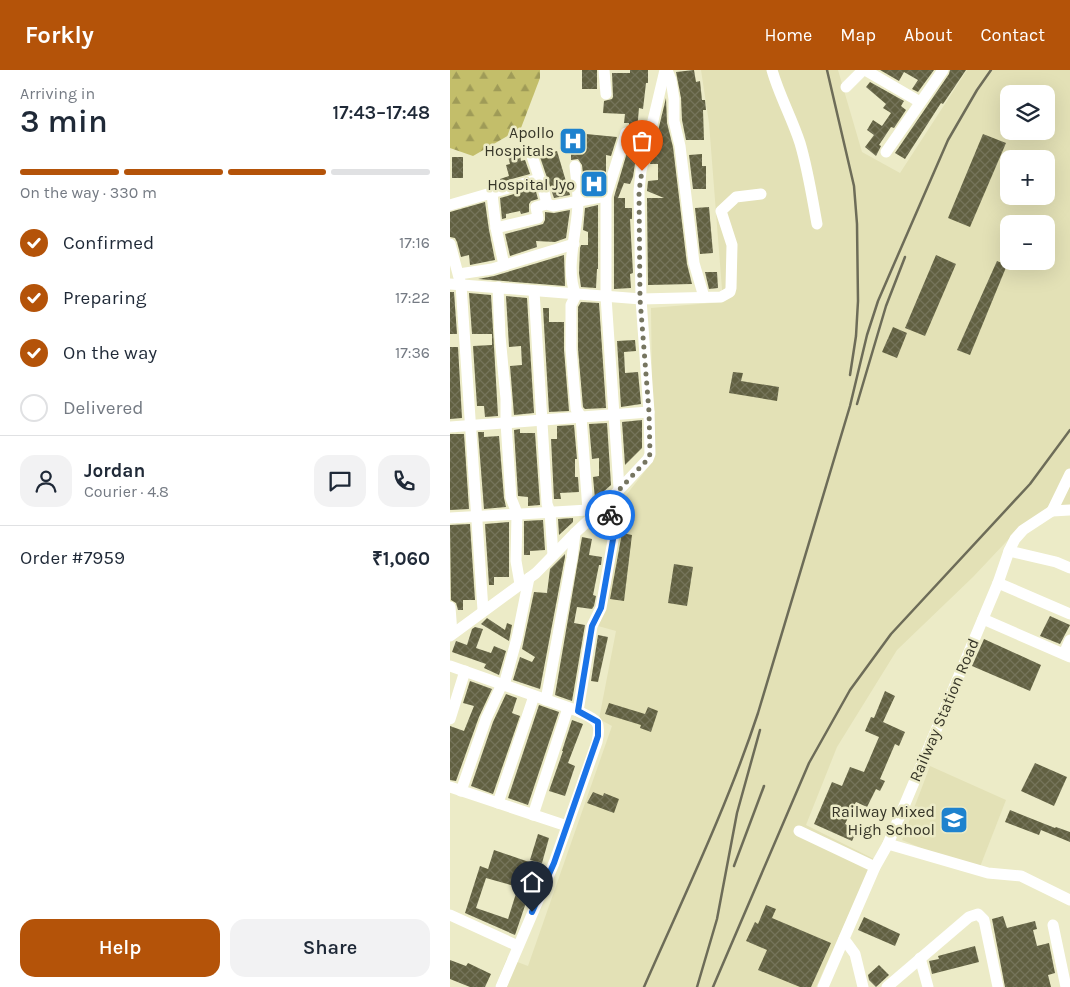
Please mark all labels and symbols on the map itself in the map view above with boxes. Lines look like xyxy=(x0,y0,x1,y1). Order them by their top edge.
pin xyxy=(621,120,663,171)
place label: Apollo Hospitals xyxy=(484,123,554,160)
hospital icon: Apollo Hospitals xyxy=(558,126,588,156)
hospital icon: Hospital Jyo xyxy=(579,169,609,199)
place label: Hospital Jyo xyxy=(487,175,575,194)
courier xyxy=(585,490,635,540)
street label: Railway Station Road xyxy=(905,635,983,785)
place label: Railway Mixed High School xyxy=(831,802,935,839)
school or university icon: Railway Mixed High School xyxy=(939,805,969,835)
pin xyxy=(511,861,553,912)

